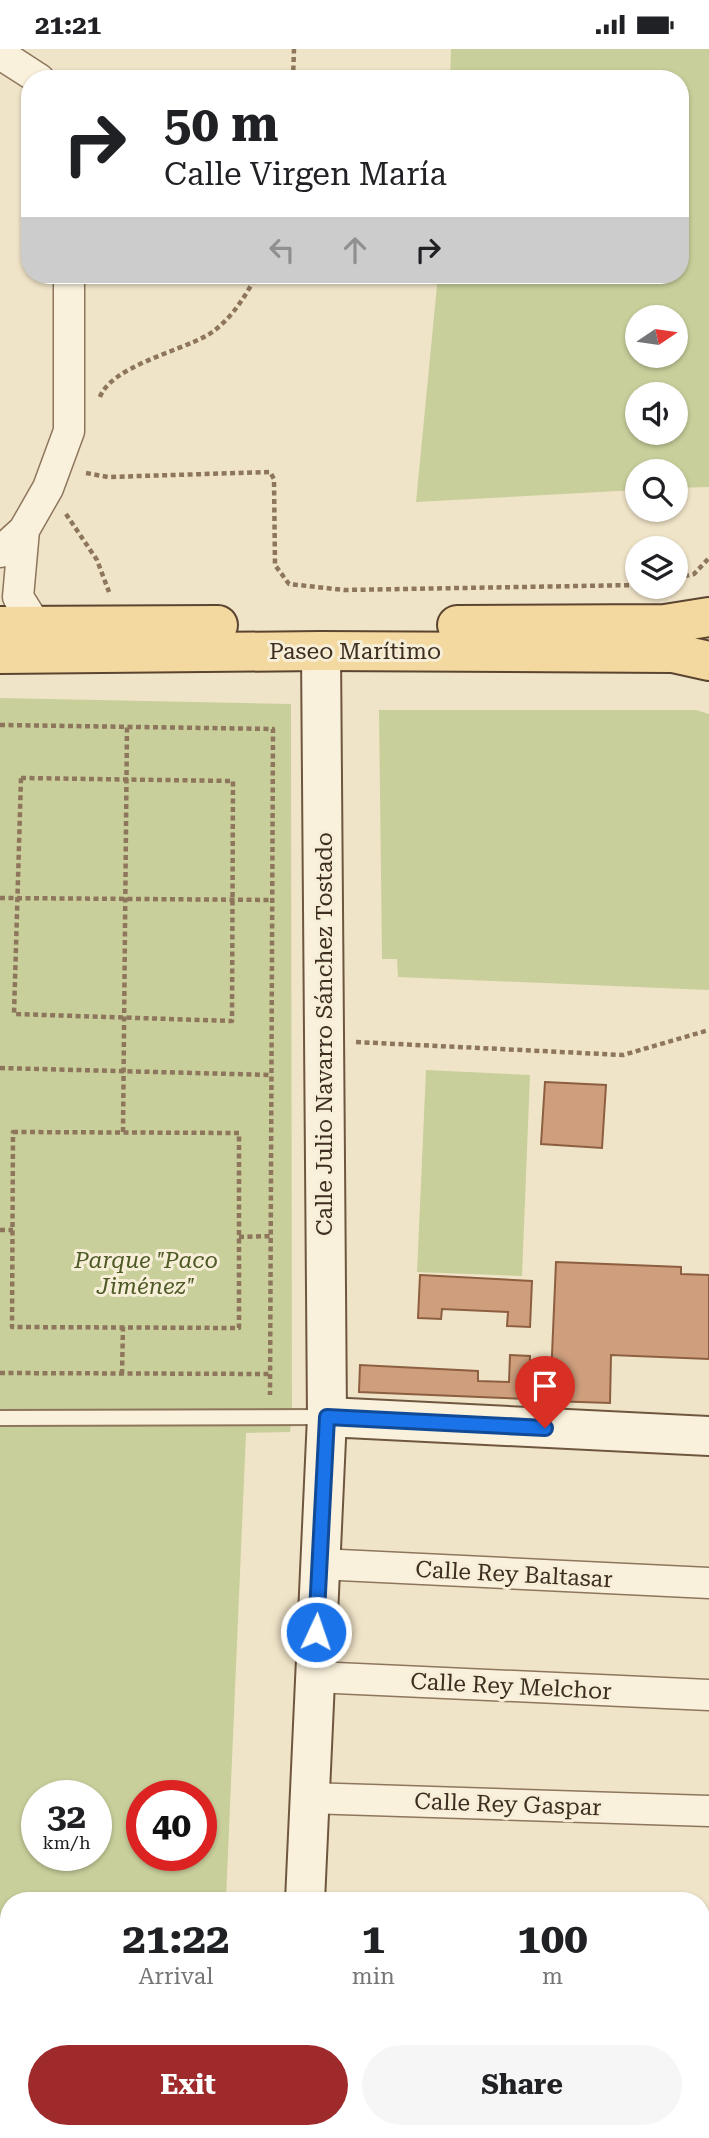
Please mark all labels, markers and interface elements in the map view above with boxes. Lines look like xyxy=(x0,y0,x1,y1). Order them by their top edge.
text: 21:21 xyxy=(35,10,101,40)
text: 50 m xyxy=(164,96,279,153)
icon: right xyxy=(49,98,140,189)
text: Calle Virgen María xyxy=(164,155,447,193)
icon: left xyxy=(263,231,301,269)
icon: ahead xyxy=(336,231,374,269)
icon: right xyxy=(409,231,447,269)
north arrow xyxy=(625,305,688,367)
map controls xyxy=(625,305,688,599)
button: sound xyxy=(625,382,688,445)
button: search xyxy=(625,459,688,522)
button: layers xyxy=(625,536,688,599)
street label: Paseo Marítimo xyxy=(269,638,441,665)
street label: Calle Julio Navarro Sánchez Tostado xyxy=(311,832,338,1236)
park label: Parque "Paco Jiménez" xyxy=(73,1247,218,1300)
pin xyxy=(515,1356,575,1428)
icon: arrive xyxy=(526,1367,564,1405)
street label: Calle Rey Baltasar xyxy=(415,1556,613,1593)
position arrow xyxy=(279,1595,353,1669)
street label: Calle Rey Melchor xyxy=(410,1668,612,1705)
speed limit sign: 40 xyxy=(126,1780,217,1871)
street label: Calle Rey Gaspar xyxy=(414,1788,602,1821)
text: 32 xyxy=(47,1796,86,1837)
text: km/h xyxy=(42,1832,91,1853)
text: 21:22 xyxy=(122,1914,229,1963)
text: 1 xyxy=(362,1914,385,1963)
text: 100 xyxy=(517,1914,588,1963)
text: Arrival xyxy=(138,1963,213,1990)
text: min xyxy=(352,1963,395,1990)
text: m xyxy=(542,1963,563,1990)
button: Exit xyxy=(28,2045,348,2125)
button: Share xyxy=(362,2045,682,2125)

